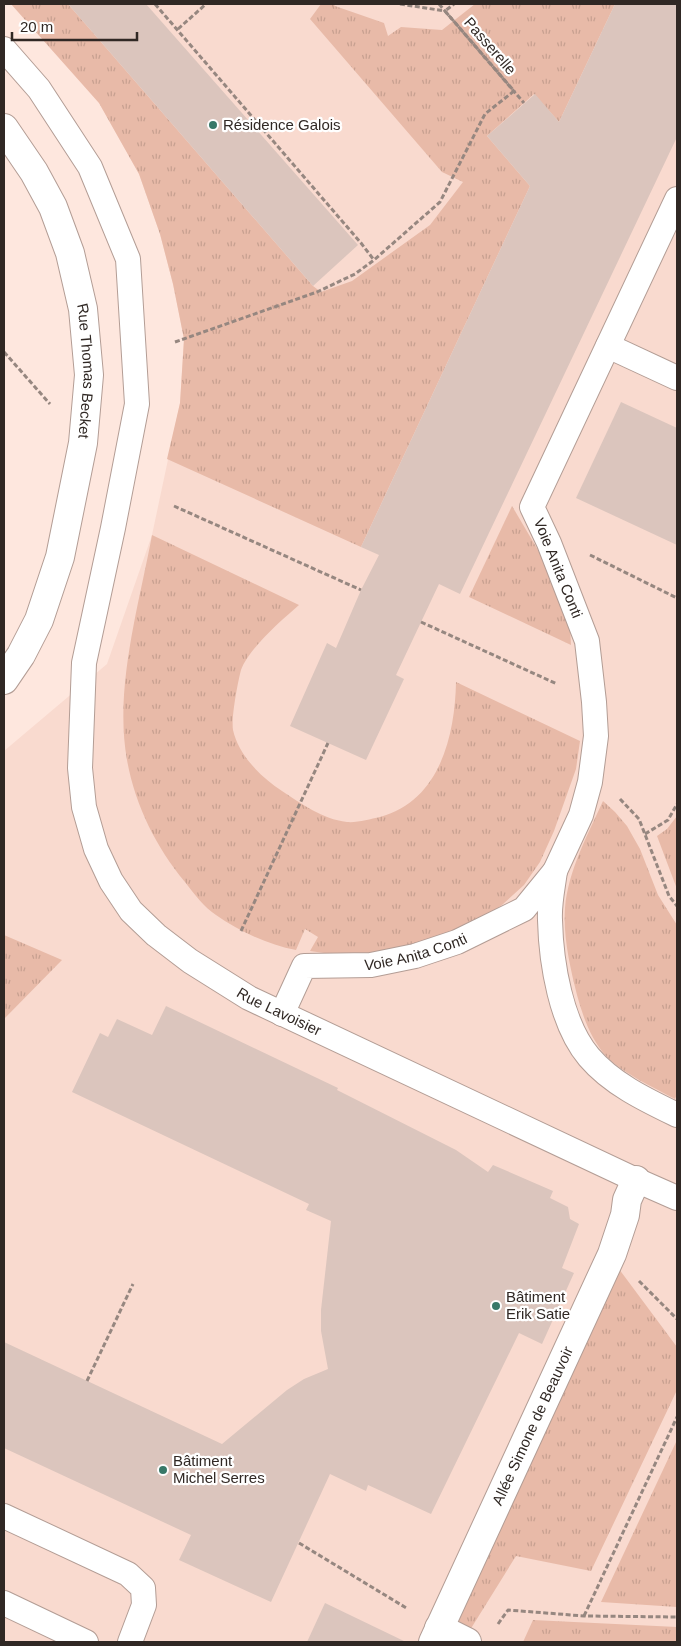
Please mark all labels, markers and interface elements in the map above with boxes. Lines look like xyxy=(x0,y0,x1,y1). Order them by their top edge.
scale bar xyxy=(12,10,138,42)
street label: Passerelle xyxy=(461,14,520,78)
text: 20 m xyxy=(20,18,53,35)
place label: Résidence Galois xyxy=(223,116,341,133)
marker: Résidence Galois xyxy=(207,119,219,131)
street label: Rue Thomas Becket xyxy=(74,302,98,440)
street label: Voie Anita Conti xyxy=(531,516,586,620)
street label: Voie Anita Conti xyxy=(364,930,470,973)
street label: Rue Lavoisier xyxy=(234,984,324,1039)
place label: Bâtiment Erik Satie xyxy=(506,1288,570,1322)
marker: Bâtiment Erik Satie xyxy=(490,1300,502,1312)
street label: Allée Simone de Beauvoir xyxy=(488,1344,576,1508)
place label: Bâtiment Michel Serres xyxy=(173,1452,265,1486)
marker: Bâtiment Michel Serres xyxy=(157,1464,169,1476)

